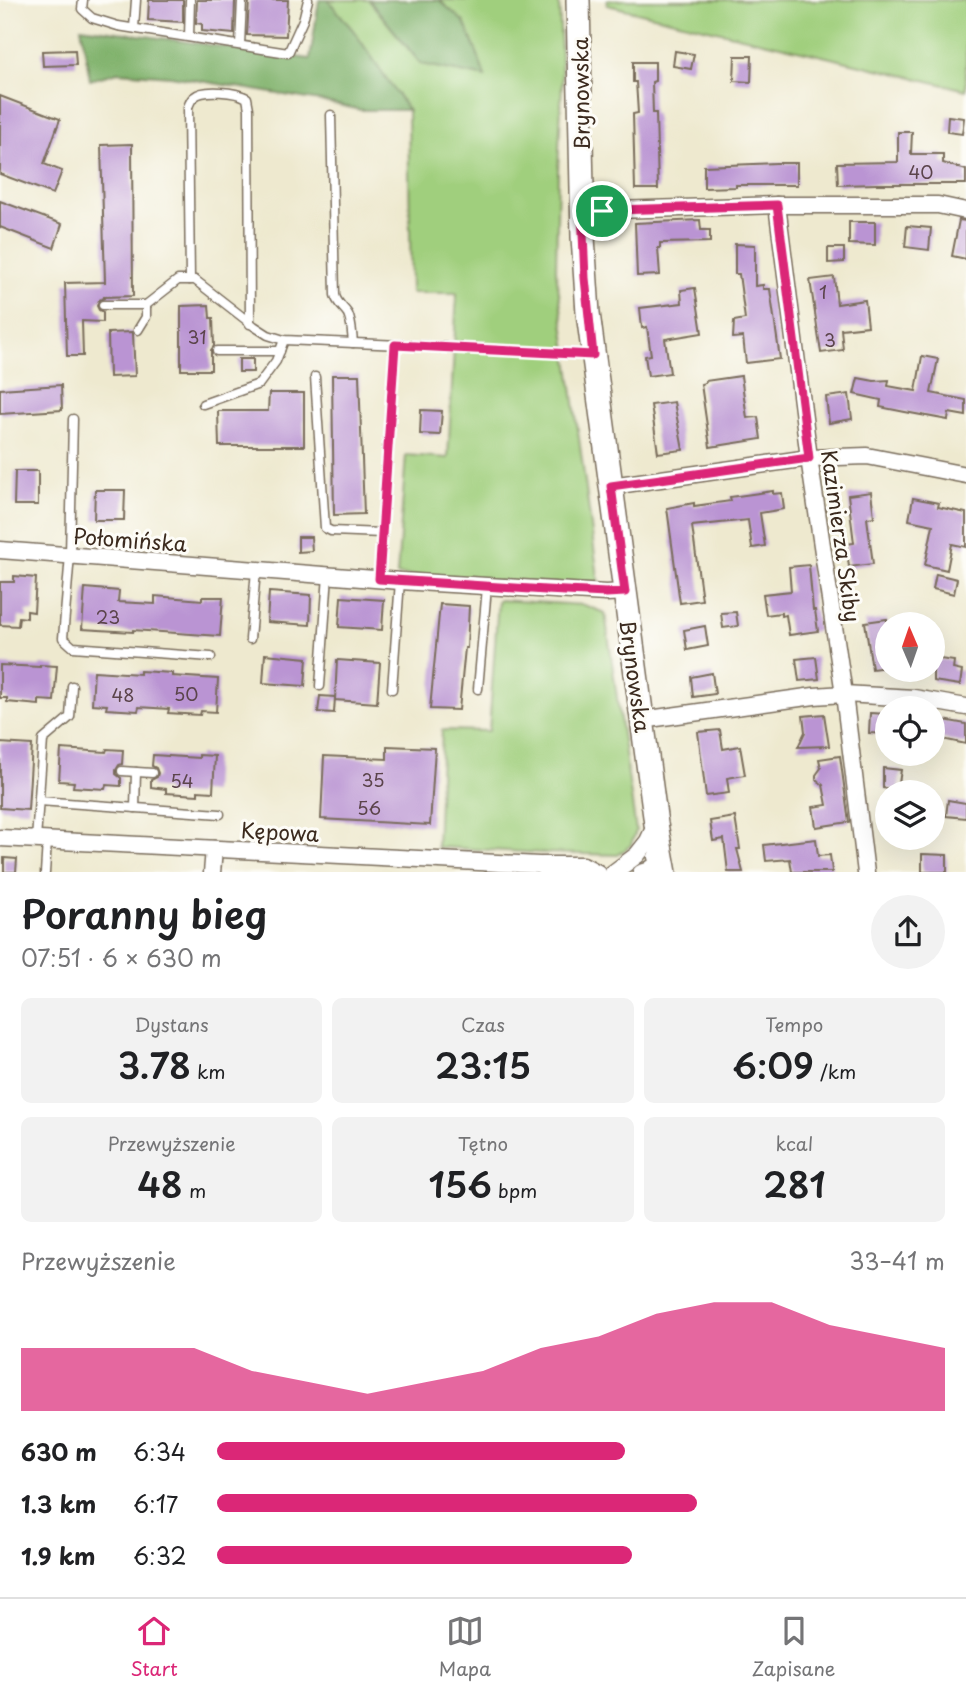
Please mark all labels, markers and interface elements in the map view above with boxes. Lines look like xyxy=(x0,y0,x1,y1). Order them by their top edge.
street label: Brynowska xyxy=(563,37,597,151)
house number: 40 xyxy=(908,158,934,185)
pin xyxy=(572,181,632,241)
icon: arrive xyxy=(583,192,621,230)
house number: 1 xyxy=(819,278,827,305)
house number: 31 xyxy=(188,323,206,350)
house number: 3 xyxy=(824,326,836,353)
street label: Kazimierza Skiby xyxy=(814,448,870,624)
street label: Połomińska xyxy=(72,519,188,559)
house number: 23 xyxy=(96,603,120,630)
north arrow xyxy=(875,612,945,682)
map controls xyxy=(875,612,945,850)
street label: Brynowska xyxy=(612,618,660,734)
house number: 50 xyxy=(174,680,198,707)
house number: 48 xyxy=(111,681,135,708)
button: locate xyxy=(875,696,945,766)
house number: 35 xyxy=(361,766,385,793)
house number: 54 xyxy=(170,767,194,794)
button: layers xyxy=(875,780,945,850)
house number: 56 xyxy=(357,794,381,821)
street label: Kępowa xyxy=(240,813,320,849)
text: Poranny bieg xyxy=(21,885,267,942)
button: share xyxy=(871,895,945,969)
text: 07:51 · 6 × 630 m xyxy=(21,940,222,975)
text: Dystans xyxy=(135,1010,209,1038)
text: Czas xyxy=(461,1010,505,1038)
text: Tempo xyxy=(765,1010,823,1038)
text: 3.78 xyxy=(118,1038,191,1091)
text: 23:15 xyxy=(435,1038,531,1091)
text: 6:09 xyxy=(732,1038,814,1091)
text: km xyxy=(191,1057,226,1085)
text: /km xyxy=(814,1057,856,1085)
text: Przewyższenie xyxy=(108,1129,236,1157)
text: Tętno xyxy=(458,1129,508,1157)
text: kcal xyxy=(775,1129,813,1157)
text: 48 xyxy=(137,1157,183,1210)
text: 156 xyxy=(429,1157,492,1210)
text: 281 xyxy=(763,1157,826,1210)
text: m xyxy=(183,1176,206,1204)
text: bpm xyxy=(492,1176,537,1204)
text: Przewyższenie xyxy=(21,1243,176,1278)
text: 33–41 m xyxy=(849,1243,945,1278)
text: 630 m xyxy=(21,1434,97,1469)
text: 6:34 xyxy=(133,1434,186,1469)
text: 1.3 km xyxy=(21,1486,96,1521)
text: 6:17 xyxy=(133,1486,178,1521)
text: 1.9 km xyxy=(21,1538,95,1573)
text: 6:32 xyxy=(133,1538,187,1573)
tab: Start xyxy=(130,1612,178,1682)
tab: Mapa xyxy=(439,1612,491,1682)
tab: Zapisane xyxy=(752,1612,836,1682)

